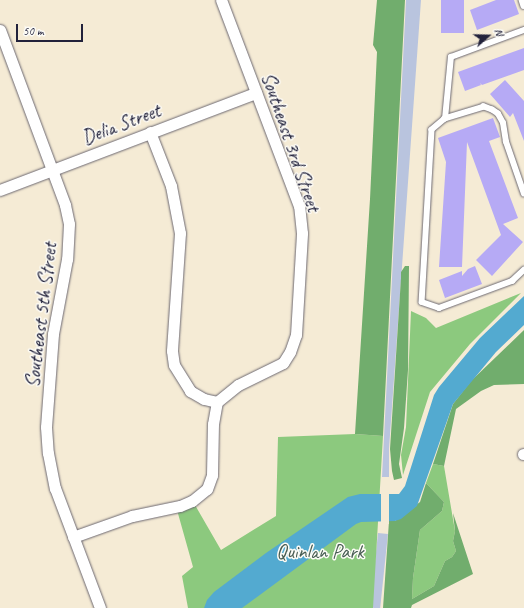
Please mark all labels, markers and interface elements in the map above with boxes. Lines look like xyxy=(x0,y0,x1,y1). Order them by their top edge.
scale bar xyxy=(18,16,85,42)
north arrow xyxy=(468,16,508,56)
text: 50 m xyxy=(23,23,43,39)
text: N xyxy=(492,26,507,37)
street label: Southeast 3rd Street xyxy=(256,69,326,215)
street label: Delia Street xyxy=(78,98,164,150)
street label: Southeast 5th Street xyxy=(20,241,62,389)
park label: Quinlan Park xyxy=(276,539,364,563)

